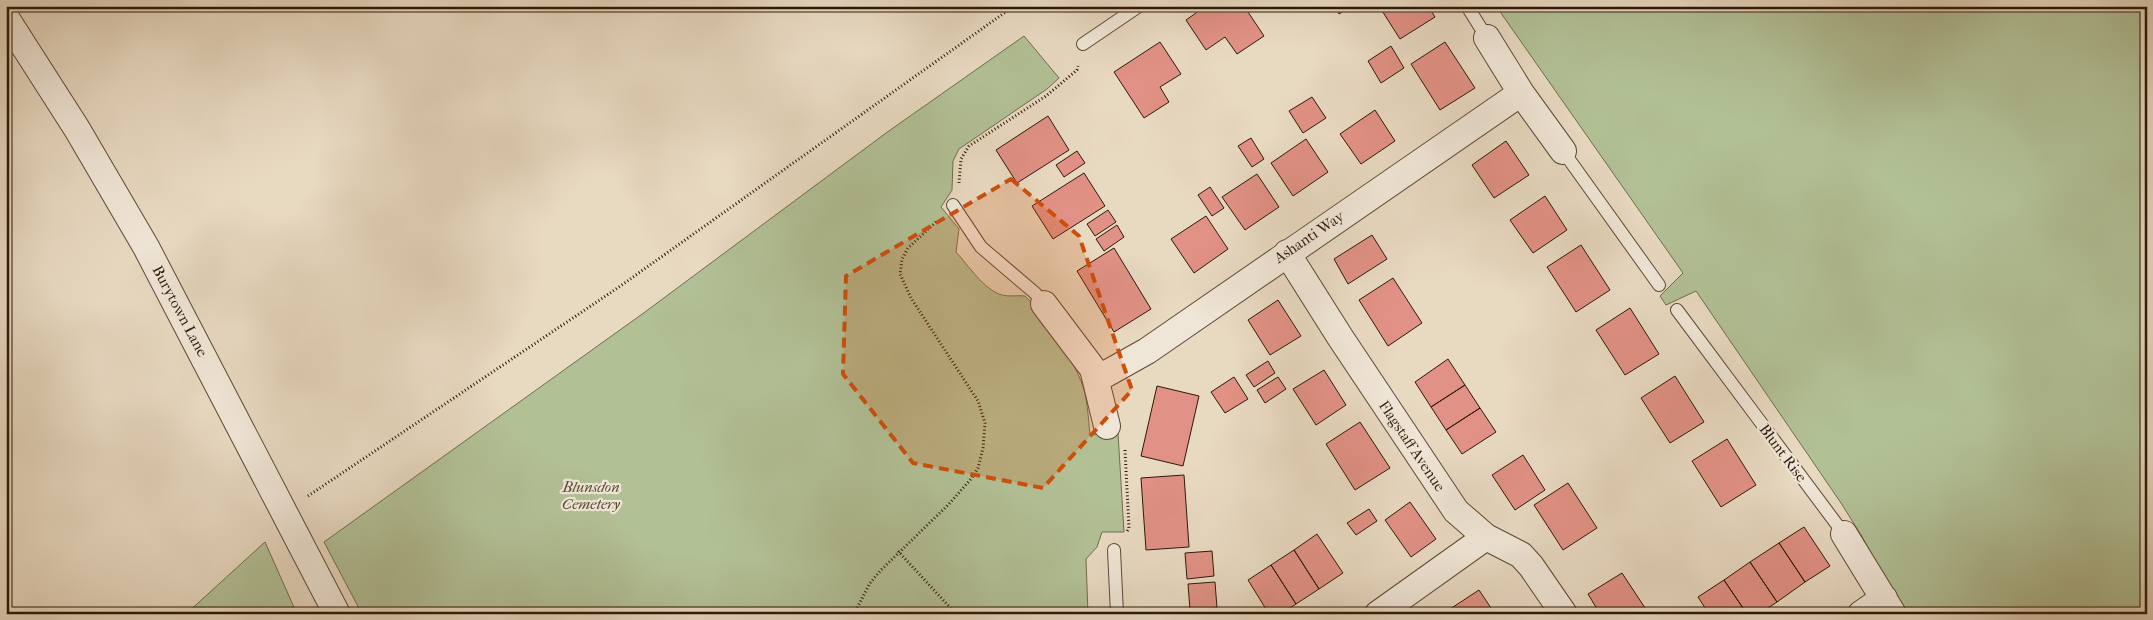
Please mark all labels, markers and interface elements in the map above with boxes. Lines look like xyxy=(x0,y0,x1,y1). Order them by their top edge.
street label: Ashanti Way xyxy=(1270,206,1348,268)
street label: Burytown Lane xyxy=(148,262,212,360)
street label: Flagstaff Avenue xyxy=(1375,397,1449,495)
street label: Blunt Rise xyxy=(1755,421,1811,486)
park label: Blunsdon Cemetery xyxy=(561,478,621,513)

